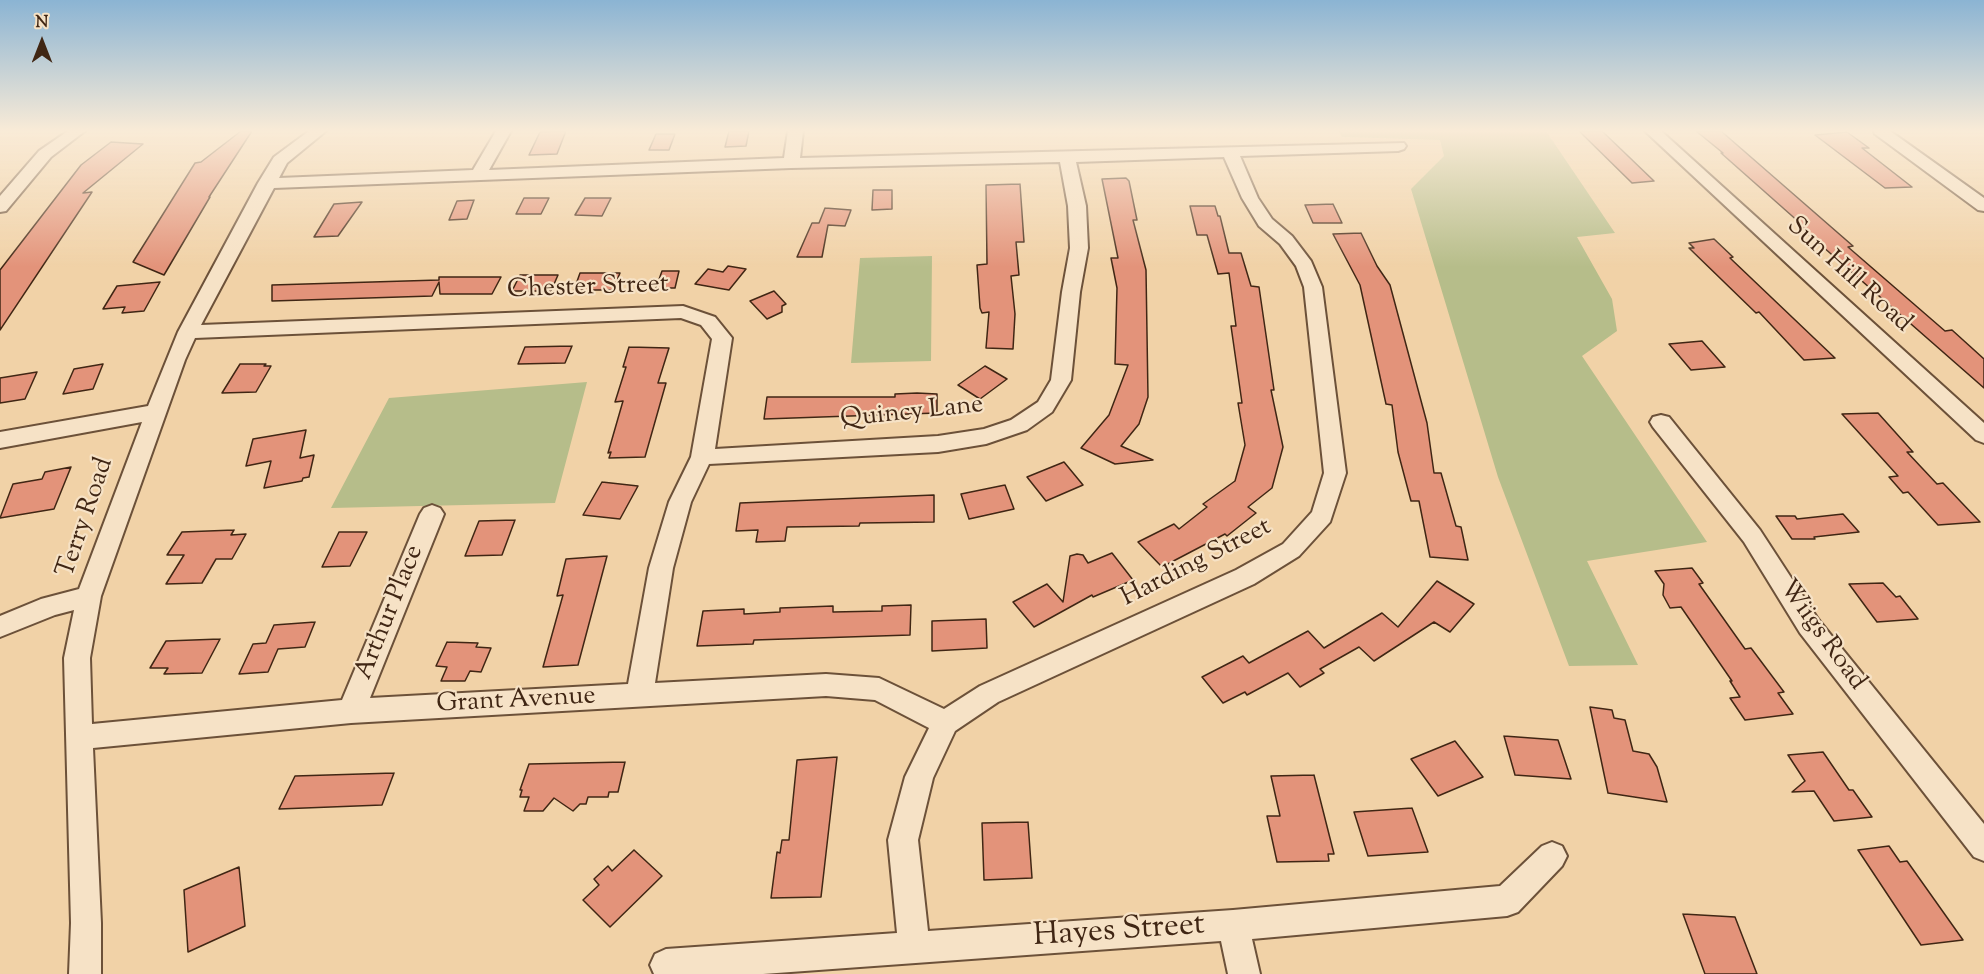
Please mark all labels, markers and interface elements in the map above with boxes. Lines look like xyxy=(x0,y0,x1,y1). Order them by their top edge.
north arrow xyxy=(12,12,72,72)
text: N xyxy=(36,12,48,35)
street label: Sun Hill Road xyxy=(1779,212,1917,340)
street label: Chester Street xyxy=(507,271,669,307)
street label: Quincy Lane xyxy=(839,391,985,437)
street label: Terry Road xyxy=(52,454,122,582)
street label: Harding Street xyxy=(1117,513,1277,615)
street label: Arthur Place xyxy=(350,541,432,685)
street label: Wiigs Road xyxy=(1771,575,1871,697)
street label: Grant Avenue xyxy=(436,682,596,722)
street label: Hayes Street xyxy=(1032,908,1206,958)

